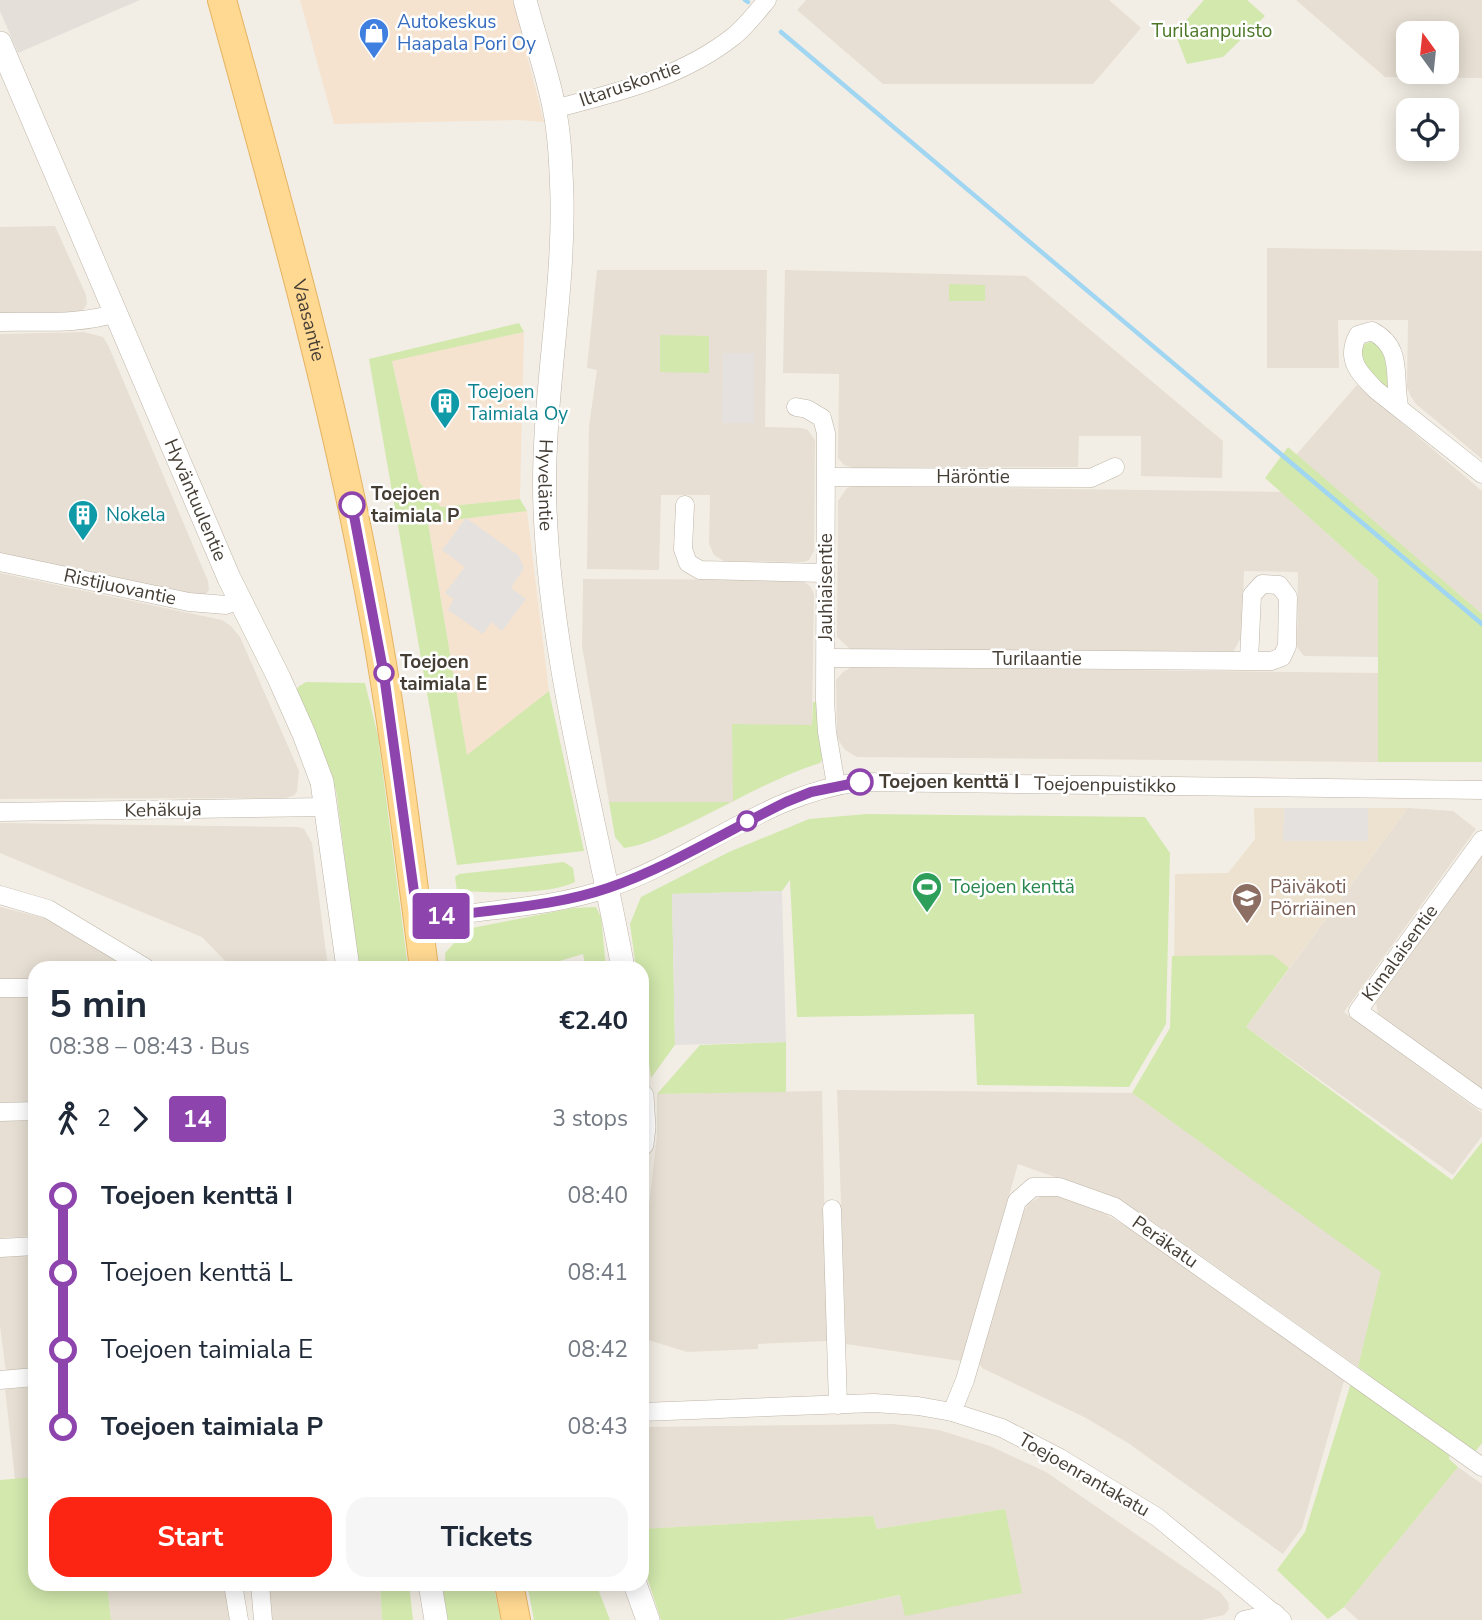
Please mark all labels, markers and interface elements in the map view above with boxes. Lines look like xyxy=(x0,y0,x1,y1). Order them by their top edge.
place label: Autokeskus Haapala Pori Oy xyxy=(397,9,536,57)
shop icon: Autokeskus Haapala Pori Oy xyxy=(357,16,391,60)
park label: Turilaanpuisto xyxy=(1152,18,1272,44)
north arrow xyxy=(1396,21,1460,84)
map controls xyxy=(1396,21,1459,161)
street label: Iltaruskontie xyxy=(576,55,684,113)
button: locate xyxy=(1396,98,1459,161)
street label: Vaasantie xyxy=(285,276,331,364)
place label: Toejoen Taimiala Oy xyxy=(468,379,568,427)
building icon: Toejoen Taimiala Oy xyxy=(428,386,462,430)
street label: Hyväntuulentie xyxy=(158,435,233,565)
street label: Hyveläntie xyxy=(532,438,559,532)
street label: Häröntie xyxy=(936,464,1010,490)
place label: Toejoen taimiala P xyxy=(371,481,459,529)
marker: Toejoen taimiala P xyxy=(339,492,365,518)
building icon: Nokela xyxy=(66,498,100,542)
place label: Nokela xyxy=(106,502,166,528)
street label: Jauhiaisentie xyxy=(813,533,839,642)
street label: Ristijuovantie xyxy=(61,562,179,612)
street label: Turilaantie xyxy=(992,646,1082,672)
place label: Toejoen taimiala E xyxy=(400,649,487,697)
marker: Toejoen taimiala E xyxy=(374,663,394,683)
marker: Toejoen kenttä I xyxy=(847,769,873,795)
place label: Toejoen kenttä I xyxy=(879,769,1019,795)
street label: Toejoenpuistikko xyxy=(1034,771,1176,799)
street label: Kehäkuja xyxy=(124,796,202,824)
unlabelled marker xyxy=(737,811,757,831)
sports icon: Toejoen kenttä xyxy=(910,870,944,914)
place label: Toejoen kenttä xyxy=(950,874,1075,900)
place label: Päiväkoti Pörriäinen xyxy=(1270,874,1356,922)
school or university icon: Päiväkoti Pörriäinen xyxy=(1230,881,1264,925)
line badge: 14 xyxy=(410,893,472,939)
street label: Kimalaisentie xyxy=(1356,899,1444,1007)
text: 14 xyxy=(427,900,455,932)
text: 5 min xyxy=(49,979,147,1030)
text: €2.40 xyxy=(559,1003,628,1038)
text: 08:38 – 08:43 · Bus xyxy=(49,1031,250,1062)
icon: walk xyxy=(49,1100,87,1138)
icon: forward xyxy=(121,1100,159,1138)
text: 2 xyxy=(97,1103,111,1134)
text: 14 xyxy=(183,1103,212,1135)
text: 3 stops xyxy=(552,1103,628,1134)
text: Toejoen kenttä I xyxy=(101,1178,293,1213)
text: 08:40 xyxy=(568,1180,628,1211)
street label: Peräkatu xyxy=(1127,1210,1203,1274)
text: Toejoen kenttä L xyxy=(101,1255,293,1290)
text: 08:41 xyxy=(568,1257,628,1288)
text: Toejoen taimiala E xyxy=(101,1332,313,1367)
text: 08:42 xyxy=(568,1334,628,1365)
text: Toejoen taimiala P xyxy=(101,1409,323,1444)
text: 08:43 xyxy=(568,1411,628,1442)
street label: Toejoenrantakatu xyxy=(1014,1427,1154,1523)
button: Start xyxy=(49,1497,332,1577)
button: Tickets xyxy=(346,1497,628,1577)

